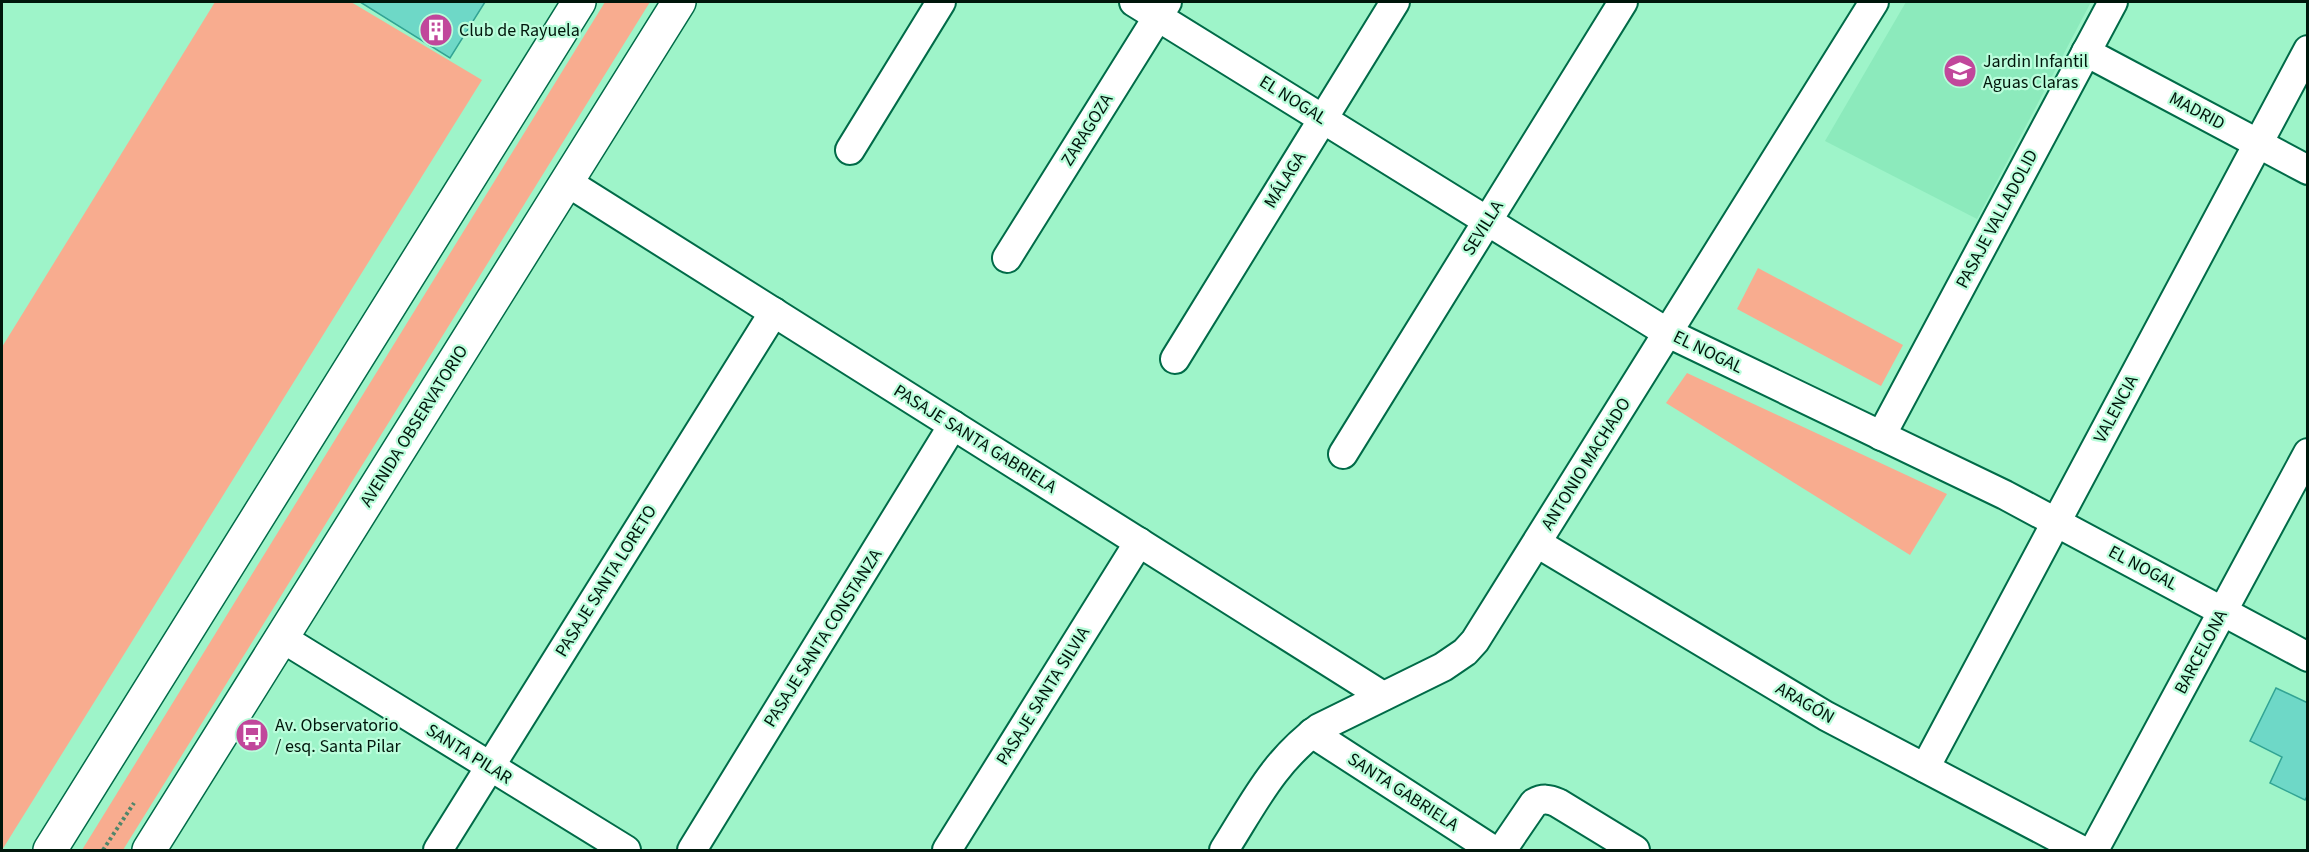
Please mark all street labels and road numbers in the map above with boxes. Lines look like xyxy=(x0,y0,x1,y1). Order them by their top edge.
street label: EL NOGAL xyxy=(1255,70,1332,131)
street label: MADRID xyxy=(2165,86,2229,136)
street label: ZARAGOZA xyxy=(1055,89,1119,171)
street label: PASAJE VALLADOLID xyxy=(1950,145,2044,293)
street label: MÁLAGA xyxy=(1258,147,1312,213)
street label: SEVILLA xyxy=(1456,196,1510,260)
street label: EL NOGAL xyxy=(1669,324,1747,380)
street label: AVENIDA OBSERVATORIO xyxy=(354,340,474,512)
street label: VALENCIA xyxy=(2088,371,2144,447)
street label: PASAJE SANTA GABRIELA xyxy=(889,379,1062,500)
street label: ANTONIO MACHADO xyxy=(1535,393,1637,535)
street label: PASAJE SANTA LORETO xyxy=(549,500,663,662)
street label: EL NOGAL xyxy=(2104,539,2182,597)
street label: PASAJE SANTA CONSTANZA xyxy=(758,544,888,732)
street label: BARCELONA xyxy=(2168,605,2234,698)
street label: PASAJE SANTA SILVIA xyxy=(990,622,1096,770)
street label: ARAGÓN xyxy=(1771,676,1839,730)
street label: SANTA PILAR xyxy=(421,718,517,790)
street label: SANTA GABRIELA xyxy=(1343,747,1464,837)

